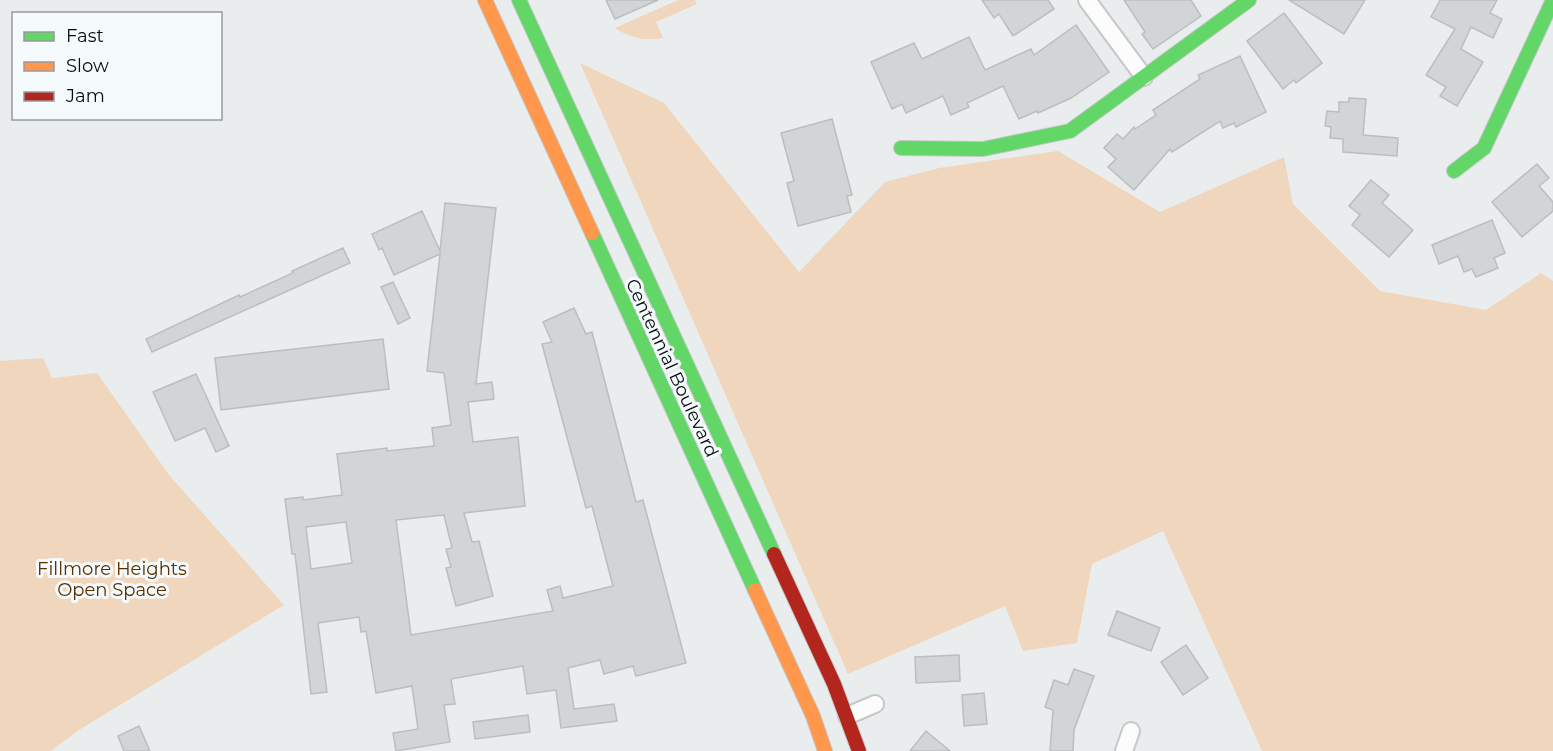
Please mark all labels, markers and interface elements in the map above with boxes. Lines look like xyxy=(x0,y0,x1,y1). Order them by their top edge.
legend xyxy=(12,12,222,120)
text: Fast xyxy=(66,25,104,47)
text: Slow xyxy=(66,55,109,77)
text: Jam xyxy=(65,85,105,107)
street label: Centennial Boulevard xyxy=(621,275,723,461)
park label: Fillmore Heights Open Space xyxy=(37,558,187,601)

